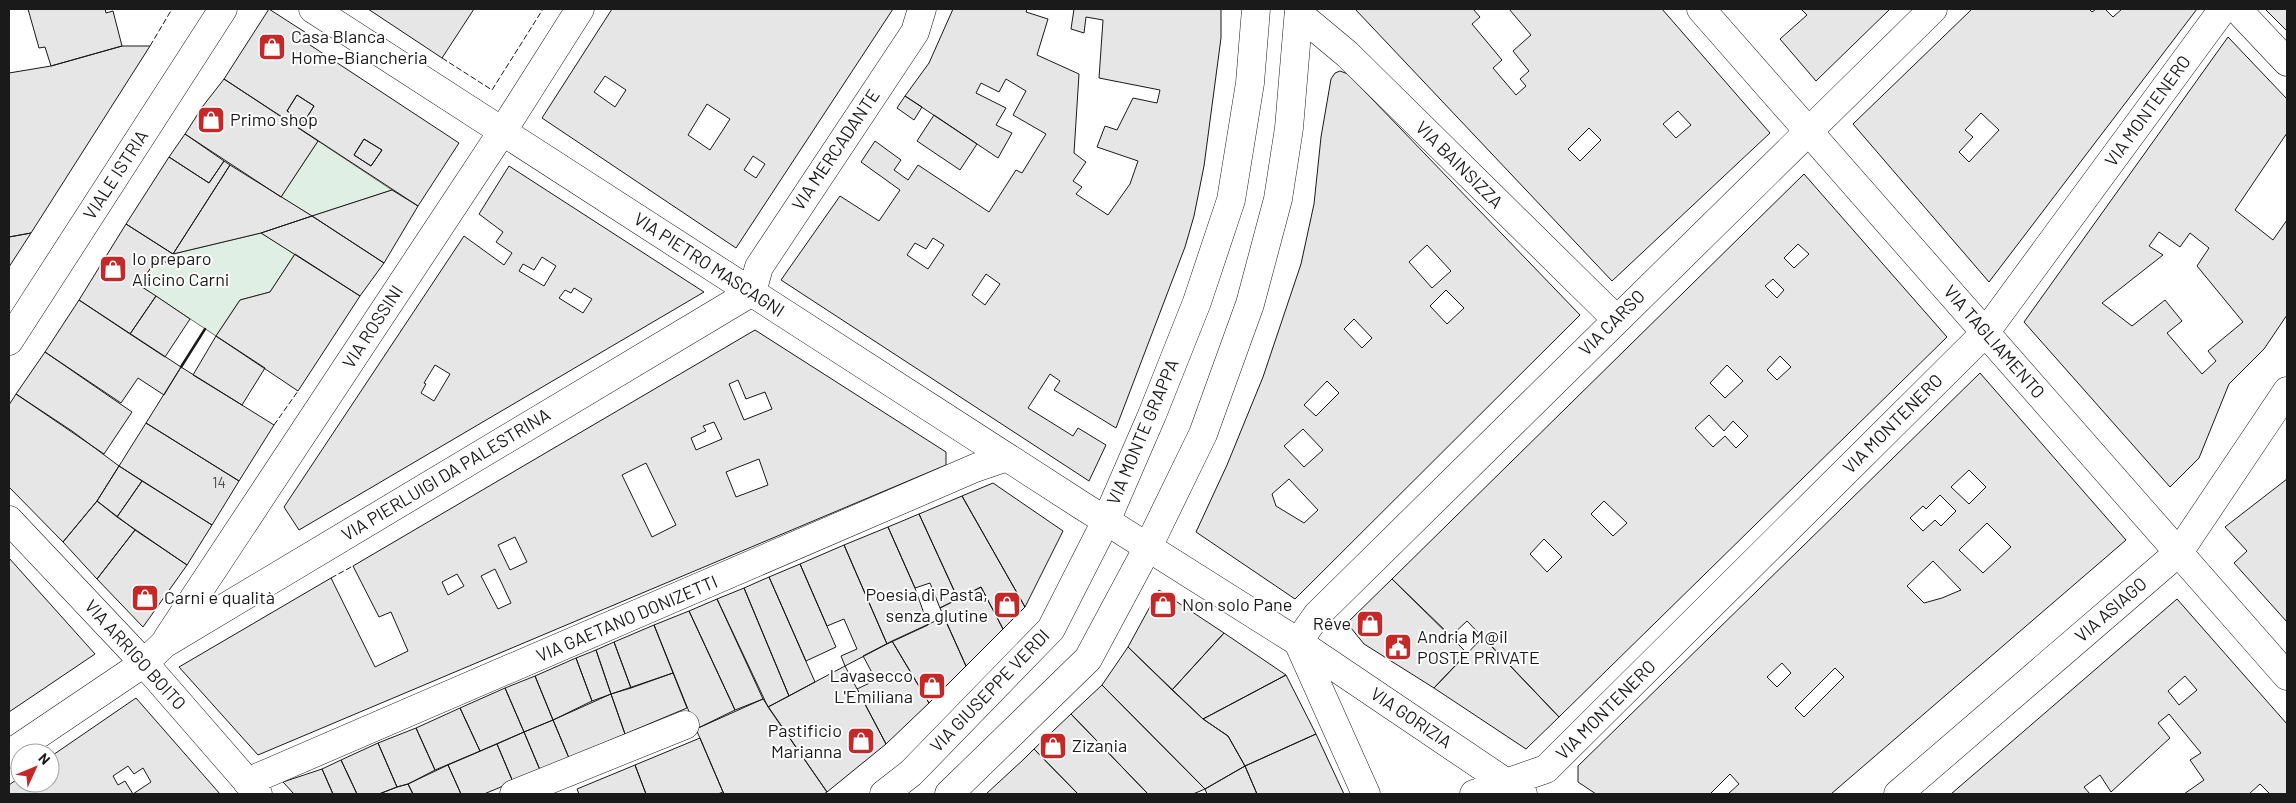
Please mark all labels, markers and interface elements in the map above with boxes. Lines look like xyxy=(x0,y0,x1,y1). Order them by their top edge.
place label: Casa Blanca Home-Biancheria xyxy=(291,25,428,68)
shop icon: Casa Blanca Home-Biancheria xyxy=(257,32,287,62)
street label: VIA MONTENERO xyxy=(2099,50,2195,170)
street label: VIA MERCADANTE xyxy=(787,85,884,214)
shop icon: Primo shop xyxy=(196,105,226,135)
place label: Primo shop xyxy=(230,108,318,130)
street label: VIA BAINSIZZA xyxy=(1412,116,1508,213)
street label: VIALE ISTRIA xyxy=(78,125,152,223)
street label: VIA PIETRO MASCAGNI xyxy=(630,207,789,321)
place label: Io preparo Alicino Carni xyxy=(132,247,229,290)
shop icon: Io preparo Alicino Carni xyxy=(98,254,128,284)
street label: VIA TAGLIAMENTO xyxy=(1940,280,2050,403)
street label: VIA ROSSINI xyxy=(337,281,407,372)
street label: VIA CARSO xyxy=(1574,285,1649,360)
street label: VIA MONTE GRAPPA xyxy=(1101,355,1183,508)
street label: VIA MONTENERO xyxy=(1838,369,1947,478)
street label: VIA PIERLUIGI DA PALESTRINA xyxy=(337,403,554,545)
house number: 14 xyxy=(212,473,226,491)
street label: VIA GAETANO DONIZETTI xyxy=(533,570,721,666)
street label: VIA ASIAGO xyxy=(2070,572,2151,646)
shop icon: Carni e qualità xyxy=(130,583,160,613)
place label: Poesia di Pasta, senza glutine xyxy=(865,583,988,626)
place label: Carni e qualità xyxy=(164,586,275,608)
shop icon: Poesia di Pasta, senza glutine xyxy=(992,590,1022,620)
shop icon: Non solo Pane xyxy=(1148,590,1178,620)
place label: Non solo Pane xyxy=(1182,593,1292,615)
street label: VIA ARRIGO BOITO xyxy=(80,595,191,714)
shop icon: Rêve xyxy=(1355,609,1385,639)
place label: Rêve xyxy=(1313,612,1351,634)
street label: VIA GIUSEPPE VERDI xyxy=(925,624,1054,756)
place label: Andria M@il POSTE PRIVATE xyxy=(1417,625,1540,668)
public building icon: Andria M@il POSTE PRIVATE xyxy=(1383,632,1413,662)
street label: VIA MONTENERO xyxy=(1551,655,1660,764)
place label: Lavasecco L'Emiliana xyxy=(829,664,913,707)
shop icon: Lavasecco L'Emiliana xyxy=(917,671,947,701)
street label: VIA GORIZIA xyxy=(1367,682,1456,752)
place label: Pastificio Marianna xyxy=(768,719,842,762)
shop icon: Pastificio Marianna xyxy=(846,726,876,756)
shop icon: Zizania xyxy=(1038,731,1068,761)
place label: Zizania xyxy=(1072,734,1127,756)
north arrow xyxy=(10,743,60,793)
text: N xyxy=(35,749,54,768)

